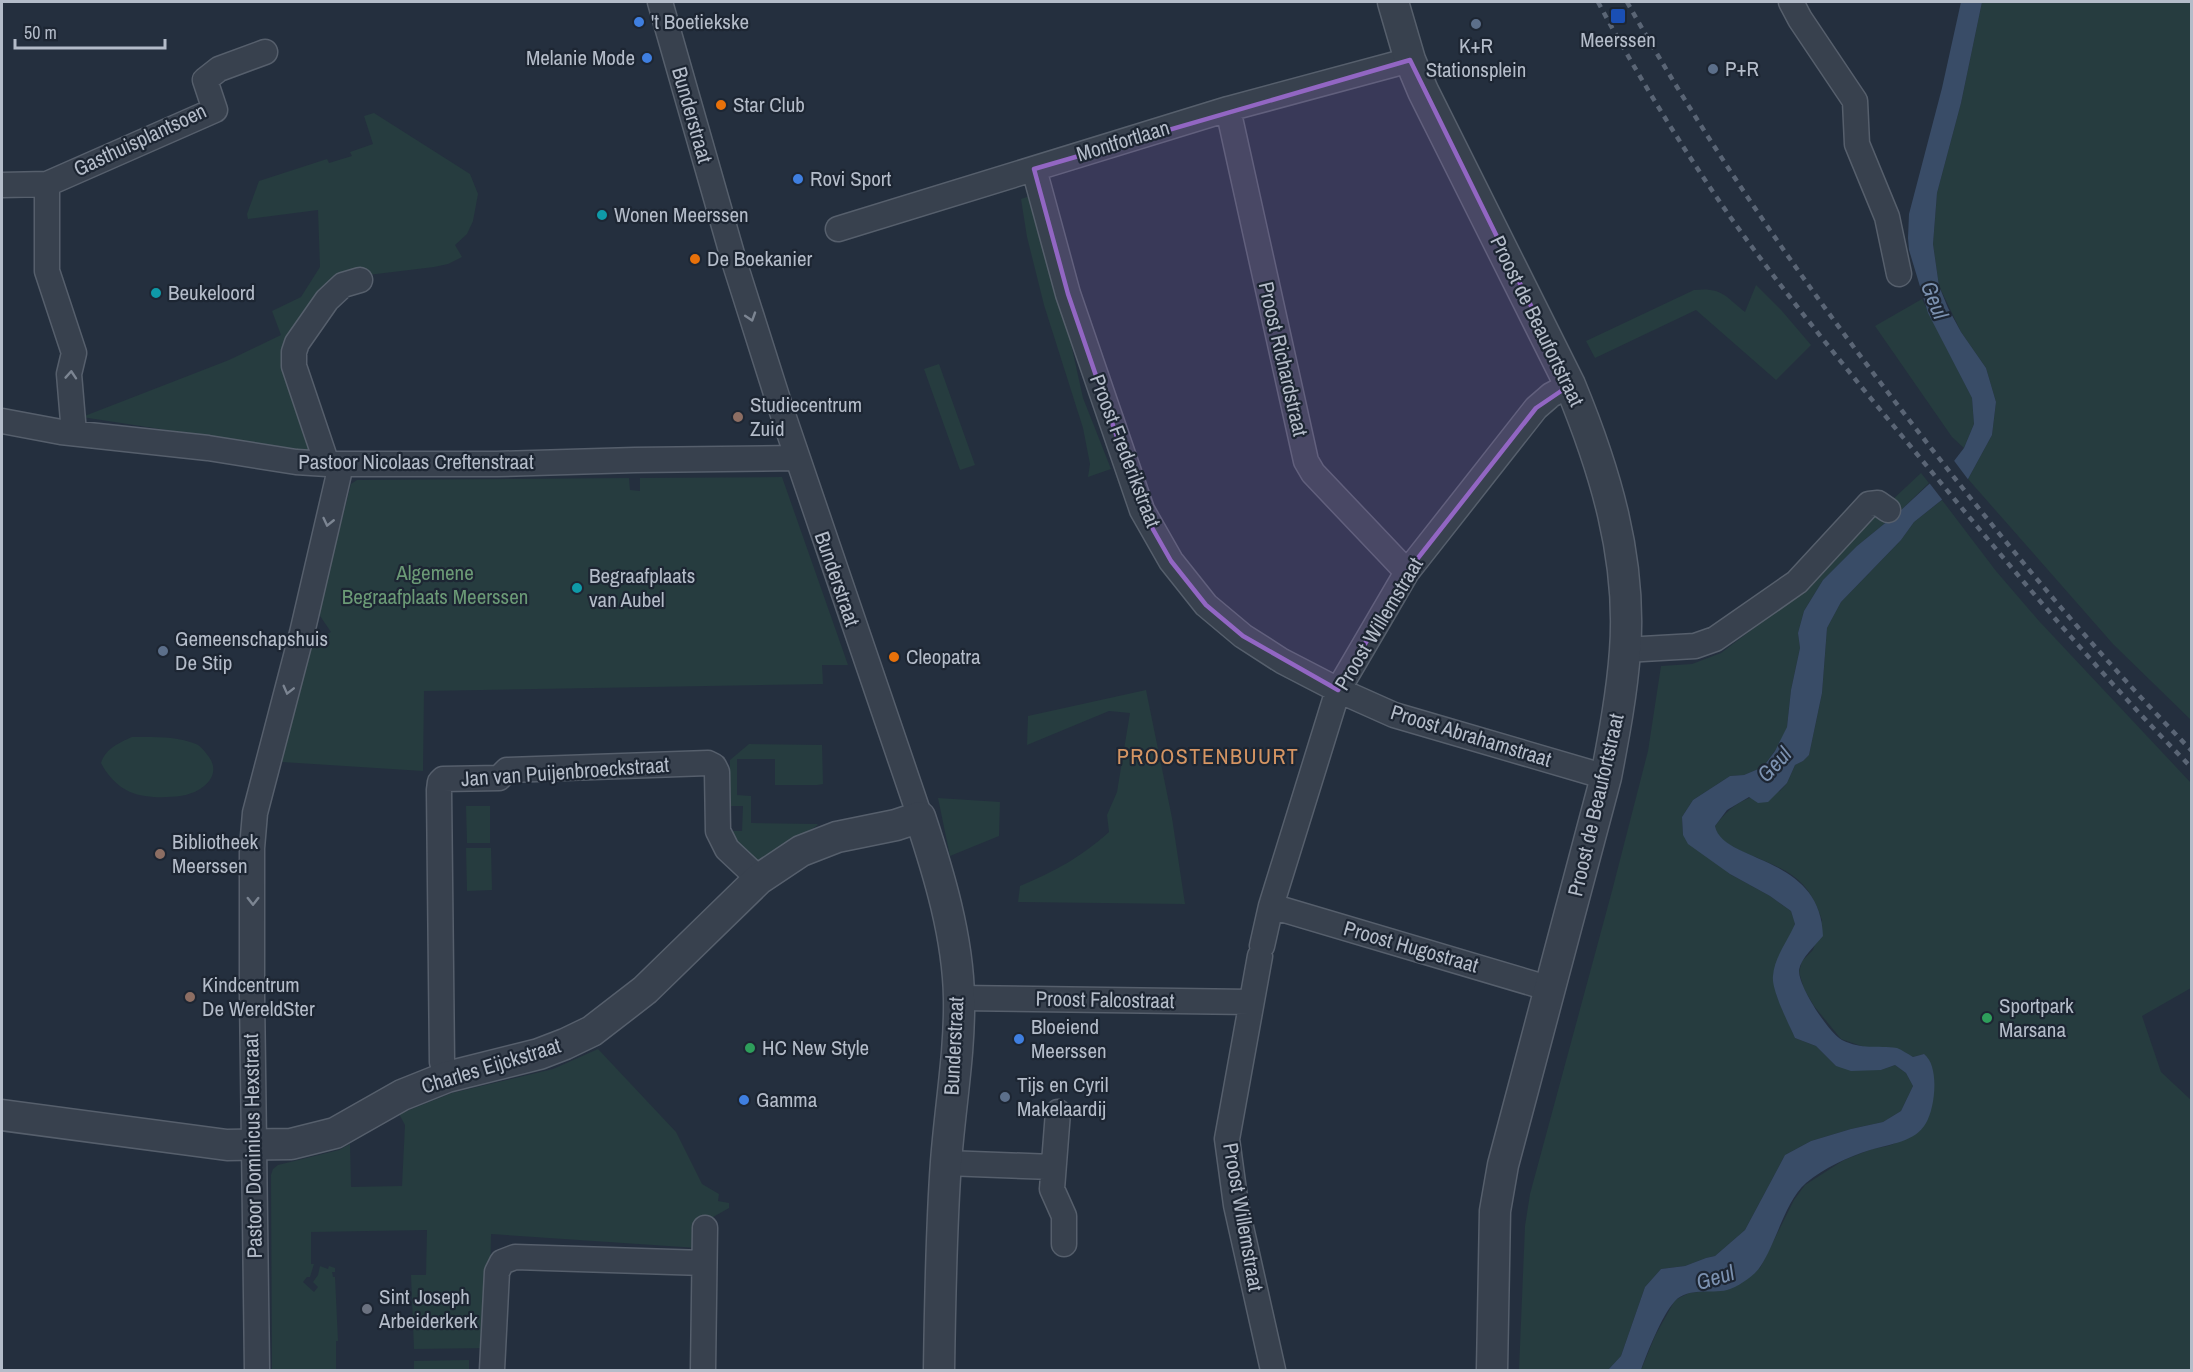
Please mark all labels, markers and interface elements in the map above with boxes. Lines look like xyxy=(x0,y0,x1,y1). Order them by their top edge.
place label: 't Boetiekske xyxy=(651,7,749,36)
marker: Meerssen xyxy=(1609,7,1627,25)
scale bar xyxy=(15,12,165,50)
marker: 't Boetiekske xyxy=(632,15,646,29)
marker: K+R Stationsplein xyxy=(1469,17,1483,31)
text: 50 m xyxy=(24,20,57,45)
place label: Meerssen xyxy=(1580,25,1656,54)
place label: K+R Stationsplein xyxy=(1426,31,1526,84)
place label: Melanie Mode xyxy=(526,43,635,72)
marker: Melanie Mode xyxy=(640,51,654,65)
place label: P+R xyxy=(1725,54,1759,83)
marker: P+R xyxy=(1706,62,1720,76)
street label: Bunderstraat xyxy=(665,63,720,166)
place label: Star Club xyxy=(733,90,805,119)
street label: Gasthuisplantsoen xyxy=(69,96,211,183)
marker: Star Club xyxy=(714,98,728,112)
street label: Montfortlaan xyxy=(1073,113,1173,168)
place label: Rovi Sport xyxy=(810,164,892,193)
marker: Rovi Sport xyxy=(791,172,805,186)
place label: Wonen Meerssen xyxy=(614,200,749,229)
marker: Wonen Meerssen xyxy=(595,208,609,222)
street label: Proost de Beaufortstraat xyxy=(1484,231,1591,411)
place label: De Boekanier xyxy=(707,244,813,273)
marker: De Boekanier xyxy=(688,252,702,266)
water label: Geul xyxy=(1914,277,1956,324)
place label: Beukeloord xyxy=(168,278,255,307)
street label: Proost Richardstraat xyxy=(1252,279,1315,439)
marker: Beukeloord xyxy=(149,286,163,300)
one-way arrow xyxy=(744,311,757,322)
one-way arrow xyxy=(64,370,77,379)
street label: Proost Frederikstraat xyxy=(1083,370,1168,532)
place label: Studiecentrum Zuid xyxy=(750,390,862,443)
marker: Studiecentrum Zuid xyxy=(731,410,745,424)
street label: Pastoor Nicolaas Creftenstraat xyxy=(298,447,534,476)
one-way arrow xyxy=(322,516,335,526)
street label: Bunderstraat xyxy=(808,527,867,630)
street label: Proost Willemstraat xyxy=(1327,552,1430,696)
park label: Algemene Begraafplaats Meerssen xyxy=(342,558,528,611)
place label: Begraafplaats van Aubel xyxy=(589,561,695,614)
marker: Begraafplaats van Aubel xyxy=(570,581,584,595)
place label: Gemeenschapshuis De Stip xyxy=(175,624,328,677)
place label: Cleopatra xyxy=(906,642,981,671)
marker: Gemeenschapshuis De Stip xyxy=(156,644,170,658)
marker: Cleopatra xyxy=(887,650,901,664)
one-way arrow xyxy=(283,684,295,694)
street label: Proost Abrahamstraat xyxy=(1387,697,1555,774)
street label: Proost de Beaufortstraat xyxy=(1560,710,1631,899)
water label: Geul xyxy=(1750,739,1799,788)
district label: PROOSTENBUURT xyxy=(1117,741,1299,771)
street label: Jan van Puijenbroeckstraat xyxy=(460,750,670,793)
place label: Bibliotheek Meerssen xyxy=(172,827,259,880)
marker: Bibliotheek Meerssen xyxy=(153,847,167,861)
one-way arrow xyxy=(247,897,259,906)
street label: Proost Hugostraat xyxy=(1340,913,1482,980)
place label: Kindcentrum De WereldSter xyxy=(202,970,315,1023)
street label: Proost Falcostraat xyxy=(1035,984,1175,1015)
marker: Kindcentrum De WereldSter xyxy=(183,990,197,1004)
place label: Sportpark Marsana xyxy=(1999,991,2074,1044)
street label: Bunderstraat xyxy=(936,996,971,1096)
marker: Sportpark Marsana xyxy=(1980,1011,1994,1025)
place label: Bloeiend Meerssen xyxy=(1031,1012,1107,1065)
street label: Charles Eijckstraat xyxy=(418,1030,564,1101)
marker: Bloeiend Meerssen xyxy=(1012,1032,1026,1046)
street label: Pastoor Dominicus Hexstraat xyxy=(236,1033,269,1259)
place label: HC New Style xyxy=(762,1033,869,1062)
marker: HC New Style xyxy=(743,1041,757,1055)
place label: Tijs en Cyril Makelaardij xyxy=(1017,1070,1108,1123)
place label: Gamma xyxy=(756,1085,818,1114)
marker: Tijs en Cyril Makelaardij xyxy=(998,1090,1012,1104)
marker: Gamma xyxy=(737,1093,751,1107)
street label: Proost Willemstraat xyxy=(1216,1140,1271,1294)
water label: Geul xyxy=(1692,1257,1739,1297)
place label: Sint Joseph Arbeiderkerk xyxy=(378,1282,478,1335)
marker: Sint Joseph Arbeiderkerk xyxy=(360,1302,374,1316)

